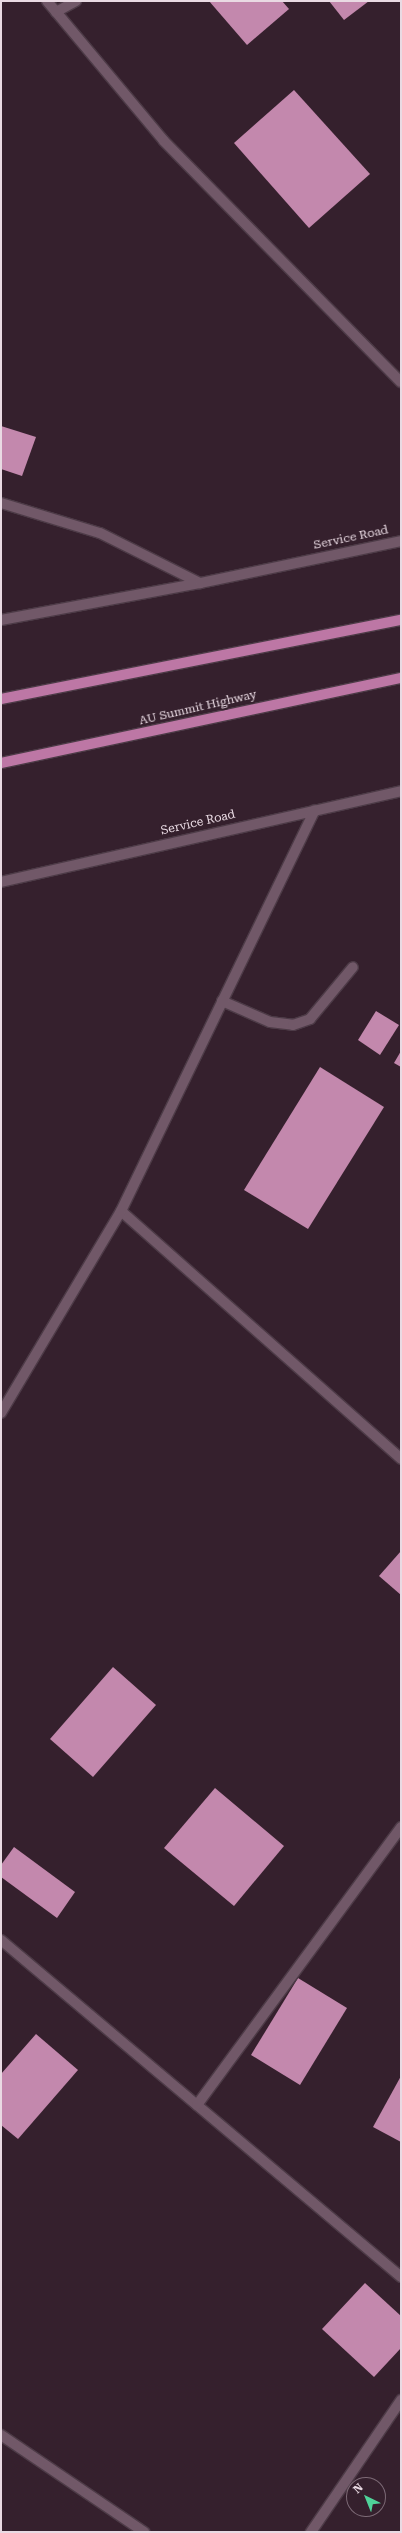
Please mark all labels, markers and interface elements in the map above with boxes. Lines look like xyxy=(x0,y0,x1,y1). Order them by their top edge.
street label: Service Road xyxy=(312,523,390,553)
street label: AU Summit Highway xyxy=(138,687,258,729)
street label: Service Road xyxy=(159,807,237,839)
north arrow xyxy=(346,2477,386,2517)
text: N xyxy=(351,2481,366,2496)

